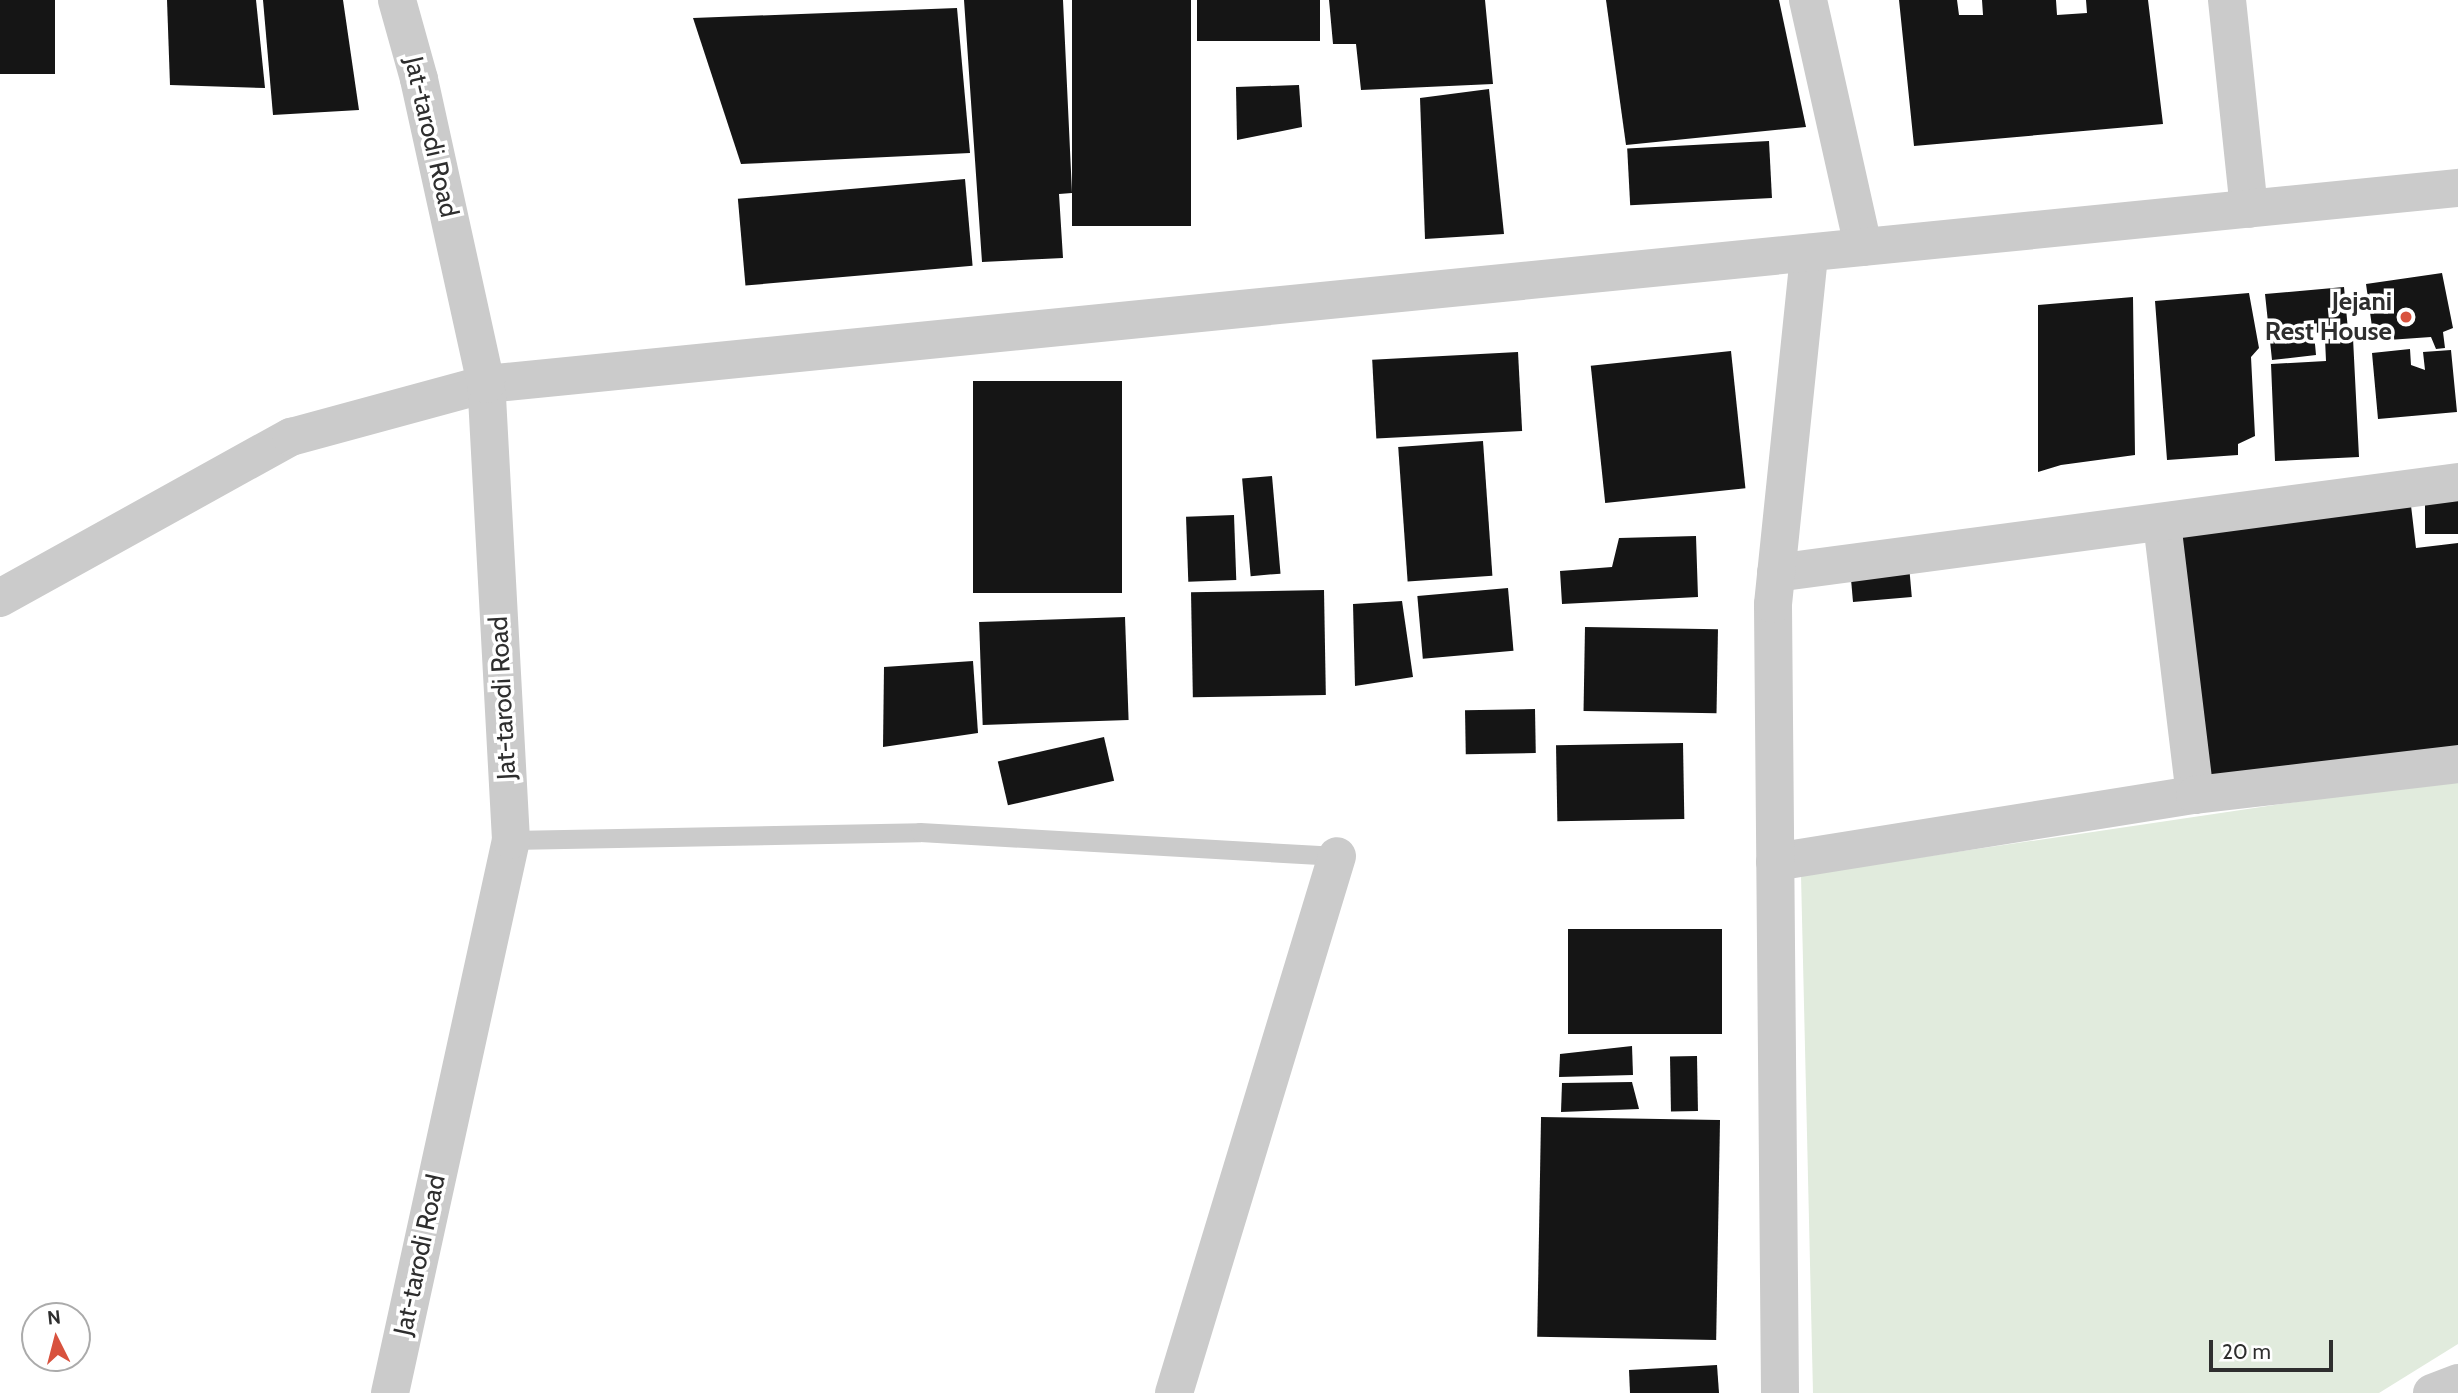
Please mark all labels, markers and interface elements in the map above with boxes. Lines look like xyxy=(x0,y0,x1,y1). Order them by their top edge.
street label: Jat-tarodi Road xyxy=(397,54,465,220)
place label: Jejani Rest House xyxy=(2265,286,2392,348)
marker: Jejani Rest House xyxy=(2398,309,2414,325)
street label: Jat-tarodi Road xyxy=(483,615,523,781)
street label: Jat-tarodi Road xyxy=(388,1172,452,1338)
north arrow xyxy=(21,1302,91,1372)
text: N xyxy=(46,1305,62,1330)
scale bar xyxy=(2213,1326,2337,1370)
text: 20 m xyxy=(2222,1339,2271,1364)

